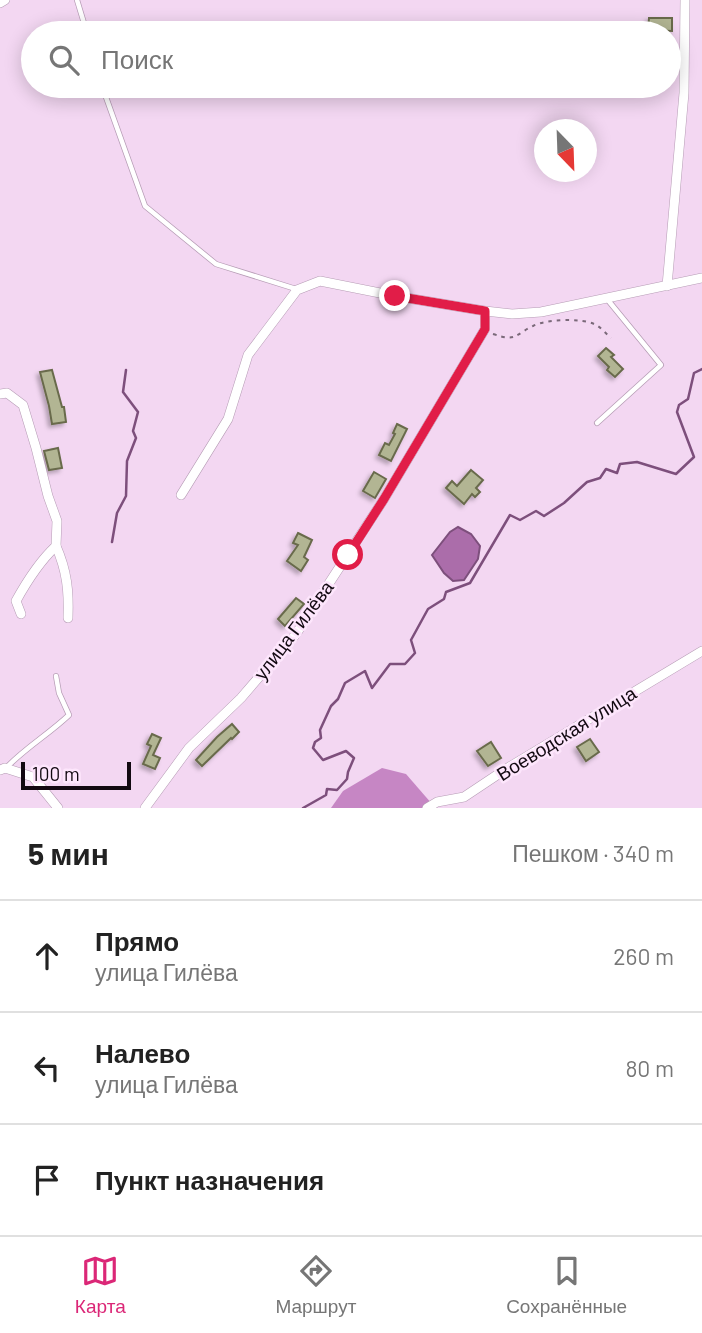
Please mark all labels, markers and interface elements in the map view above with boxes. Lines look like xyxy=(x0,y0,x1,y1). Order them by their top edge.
search box xyxy=(21,21,681,98)
icon: search xyxy=(45,41,83,79)
text: Поиск xyxy=(101,43,173,74)
north arrow xyxy=(534,119,597,182)
route end xyxy=(379,280,410,311)
route start xyxy=(332,539,363,570)
street label: улица Гилёва xyxy=(248,576,338,684)
street label: Воеводская улица xyxy=(492,681,640,785)
scale bar xyxy=(21,759,131,791)
text: 100 m xyxy=(32,762,80,785)
text: 5 мин xyxy=(28,835,109,871)
text: Пешком · 340 m xyxy=(512,839,674,867)
text: Прямо xyxy=(95,925,179,956)
icon: ahead xyxy=(28,937,66,975)
text: 260 m xyxy=(613,942,674,970)
text: улица Гилёва xyxy=(95,958,238,986)
text: Налево xyxy=(95,1037,190,1068)
icon: left xyxy=(28,1049,66,1087)
text: 80 m xyxy=(625,1054,674,1082)
text: улица Гилёва xyxy=(95,1070,238,1098)
icon: arrive xyxy=(28,1161,66,1199)
text: Пункт назначения xyxy=(95,1164,324,1195)
tab: Карта xyxy=(75,1252,126,1318)
tab: Маршрут xyxy=(275,1252,356,1318)
tab: Сохранённые xyxy=(506,1252,627,1318)

